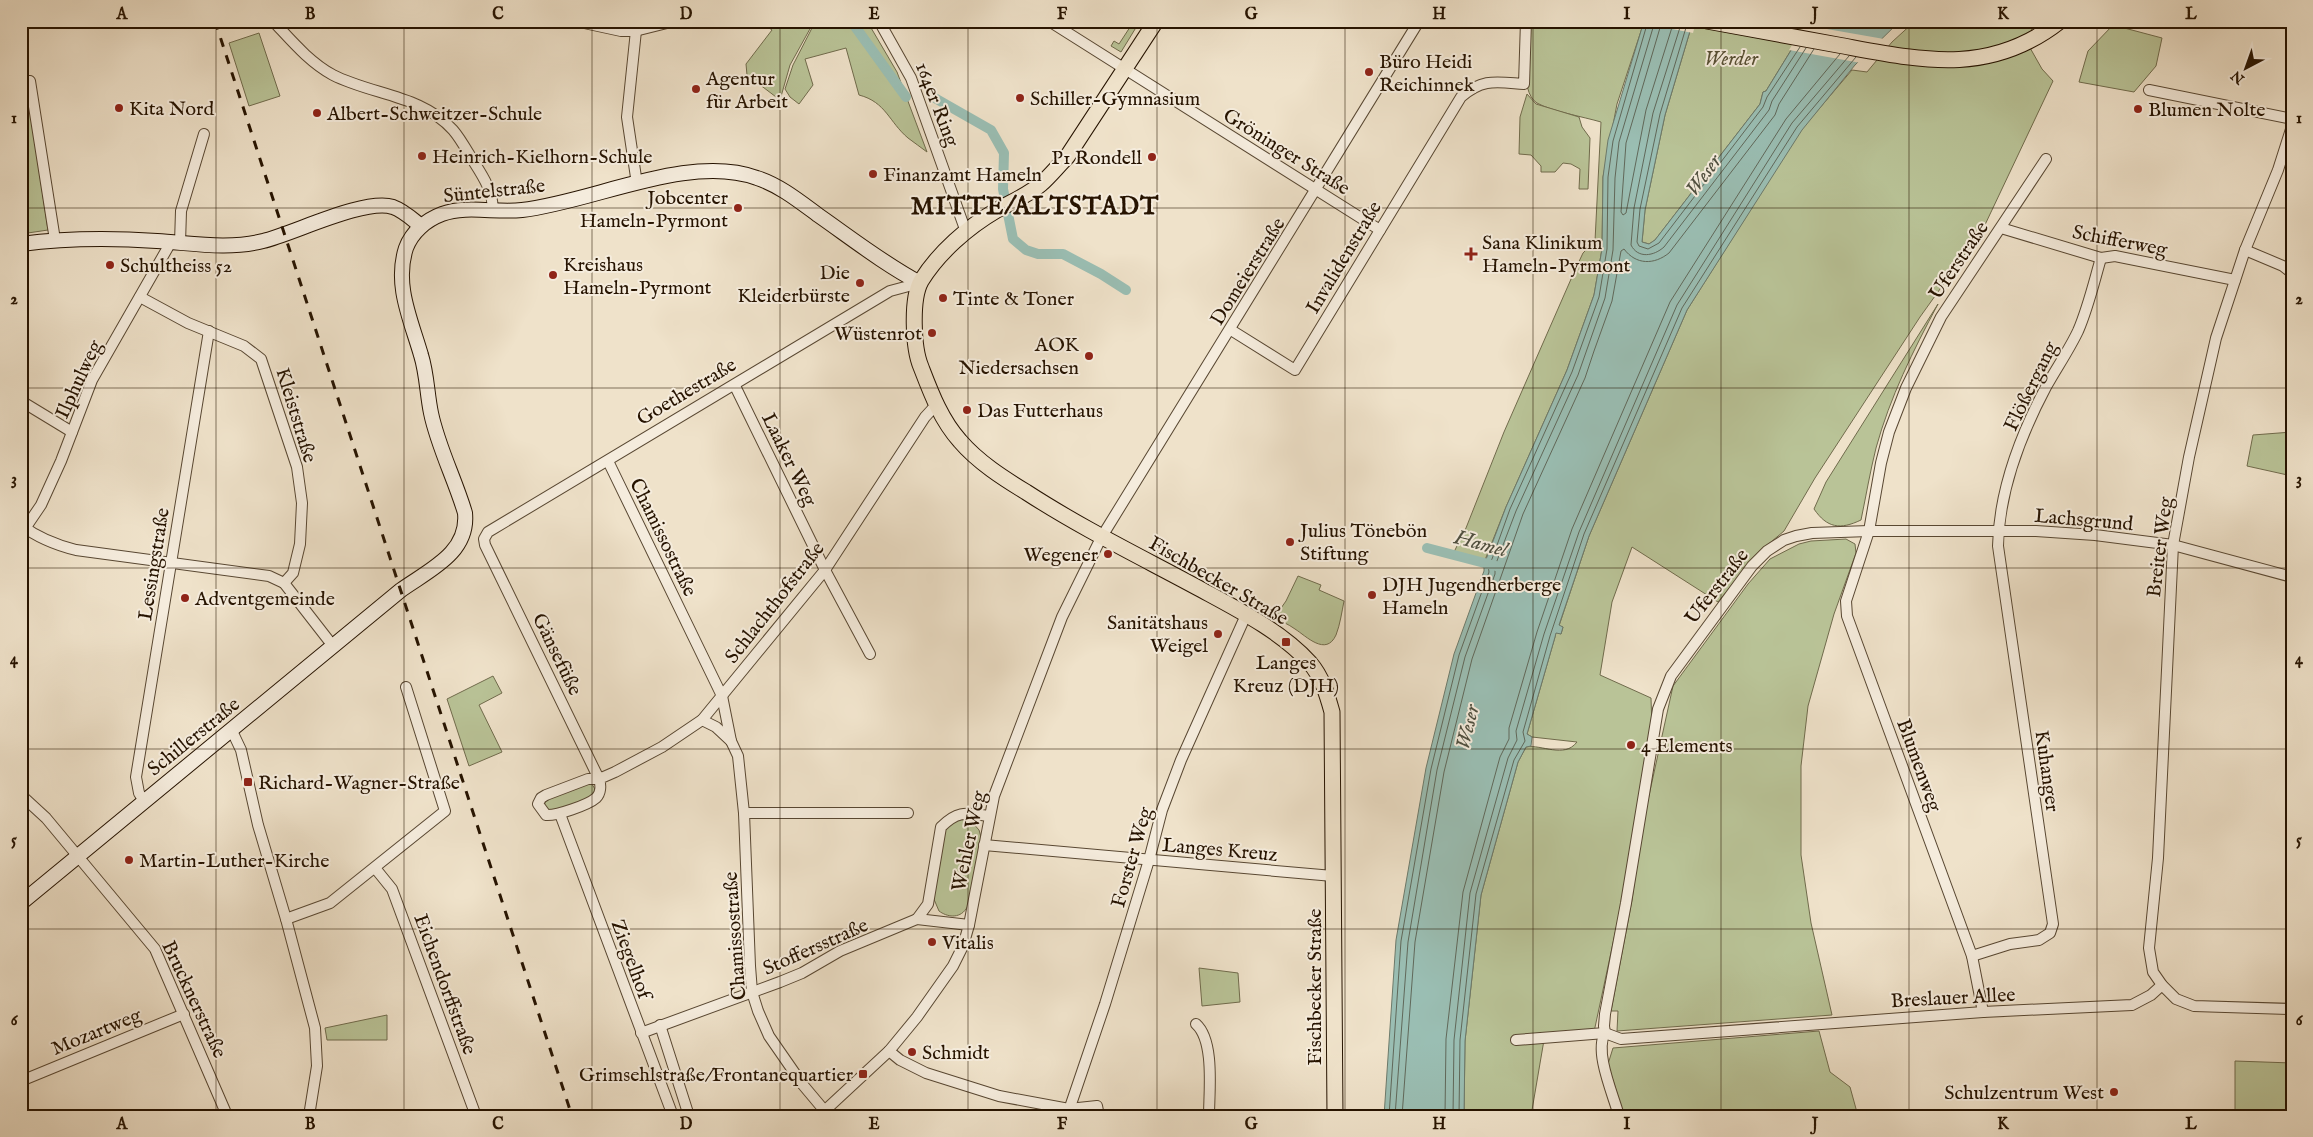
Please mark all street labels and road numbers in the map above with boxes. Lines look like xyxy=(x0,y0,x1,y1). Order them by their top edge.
street label: 164er Ring xyxy=(909,59,965,151)
street label: Gröninger Straße xyxy=(1218,103,1354,201)
street label: Süntelstraße xyxy=(442,174,546,209)
street label: Invalidenstraße xyxy=(1301,197,1388,319)
street label: Domeierstraße xyxy=(1205,213,1291,330)
street label: Uferstraße xyxy=(1924,217,1995,305)
street label: Schifferweg xyxy=(2070,220,2171,263)
street label: Ilphulweg xyxy=(50,335,109,423)
street label: Flößergang xyxy=(1999,337,2064,436)
street label: Goethestraße xyxy=(632,353,741,432)
street label: Kleiststraße xyxy=(269,365,322,466)
street label: Laaker Weg xyxy=(755,409,823,512)
street label: Chamissostraße xyxy=(623,474,702,601)
street label: Breiter Weg xyxy=(2142,494,2179,599)
street label: Lachsgrund xyxy=(2033,504,2135,537)
street label: Lessingstraße xyxy=(133,506,176,622)
street label: Fischbecker Straße xyxy=(1144,531,1292,631)
street label: Schlachthofstraße xyxy=(720,537,830,669)
street label: Uferstraße xyxy=(1680,544,1755,630)
street label: Gänsefüße xyxy=(526,609,587,700)
street label: Schillerstraße xyxy=(143,692,245,782)
street label: Blumenweg xyxy=(1890,716,1947,816)
street label: Kuhanger xyxy=(2028,729,2065,814)
street label: Wehler Weg xyxy=(947,788,993,894)
street label: Forster Weg xyxy=(1106,803,1159,911)
street label: Langes Kreuz xyxy=(1161,833,1279,868)
street label: Chamissostraße xyxy=(719,871,752,1001)
street label: Fischbecker Straße xyxy=(1303,909,1328,1065)
street label: Eichendorffstraße xyxy=(408,911,482,1058)
street label: Stoffersstraße xyxy=(759,913,872,982)
street label: Ziegelhof xyxy=(605,916,658,1006)
street label: Brucknerstraße xyxy=(156,937,232,1062)
street label: Breslauer Allee xyxy=(1890,983,2016,1014)
street label: Mozartweg xyxy=(48,1003,146,1062)

